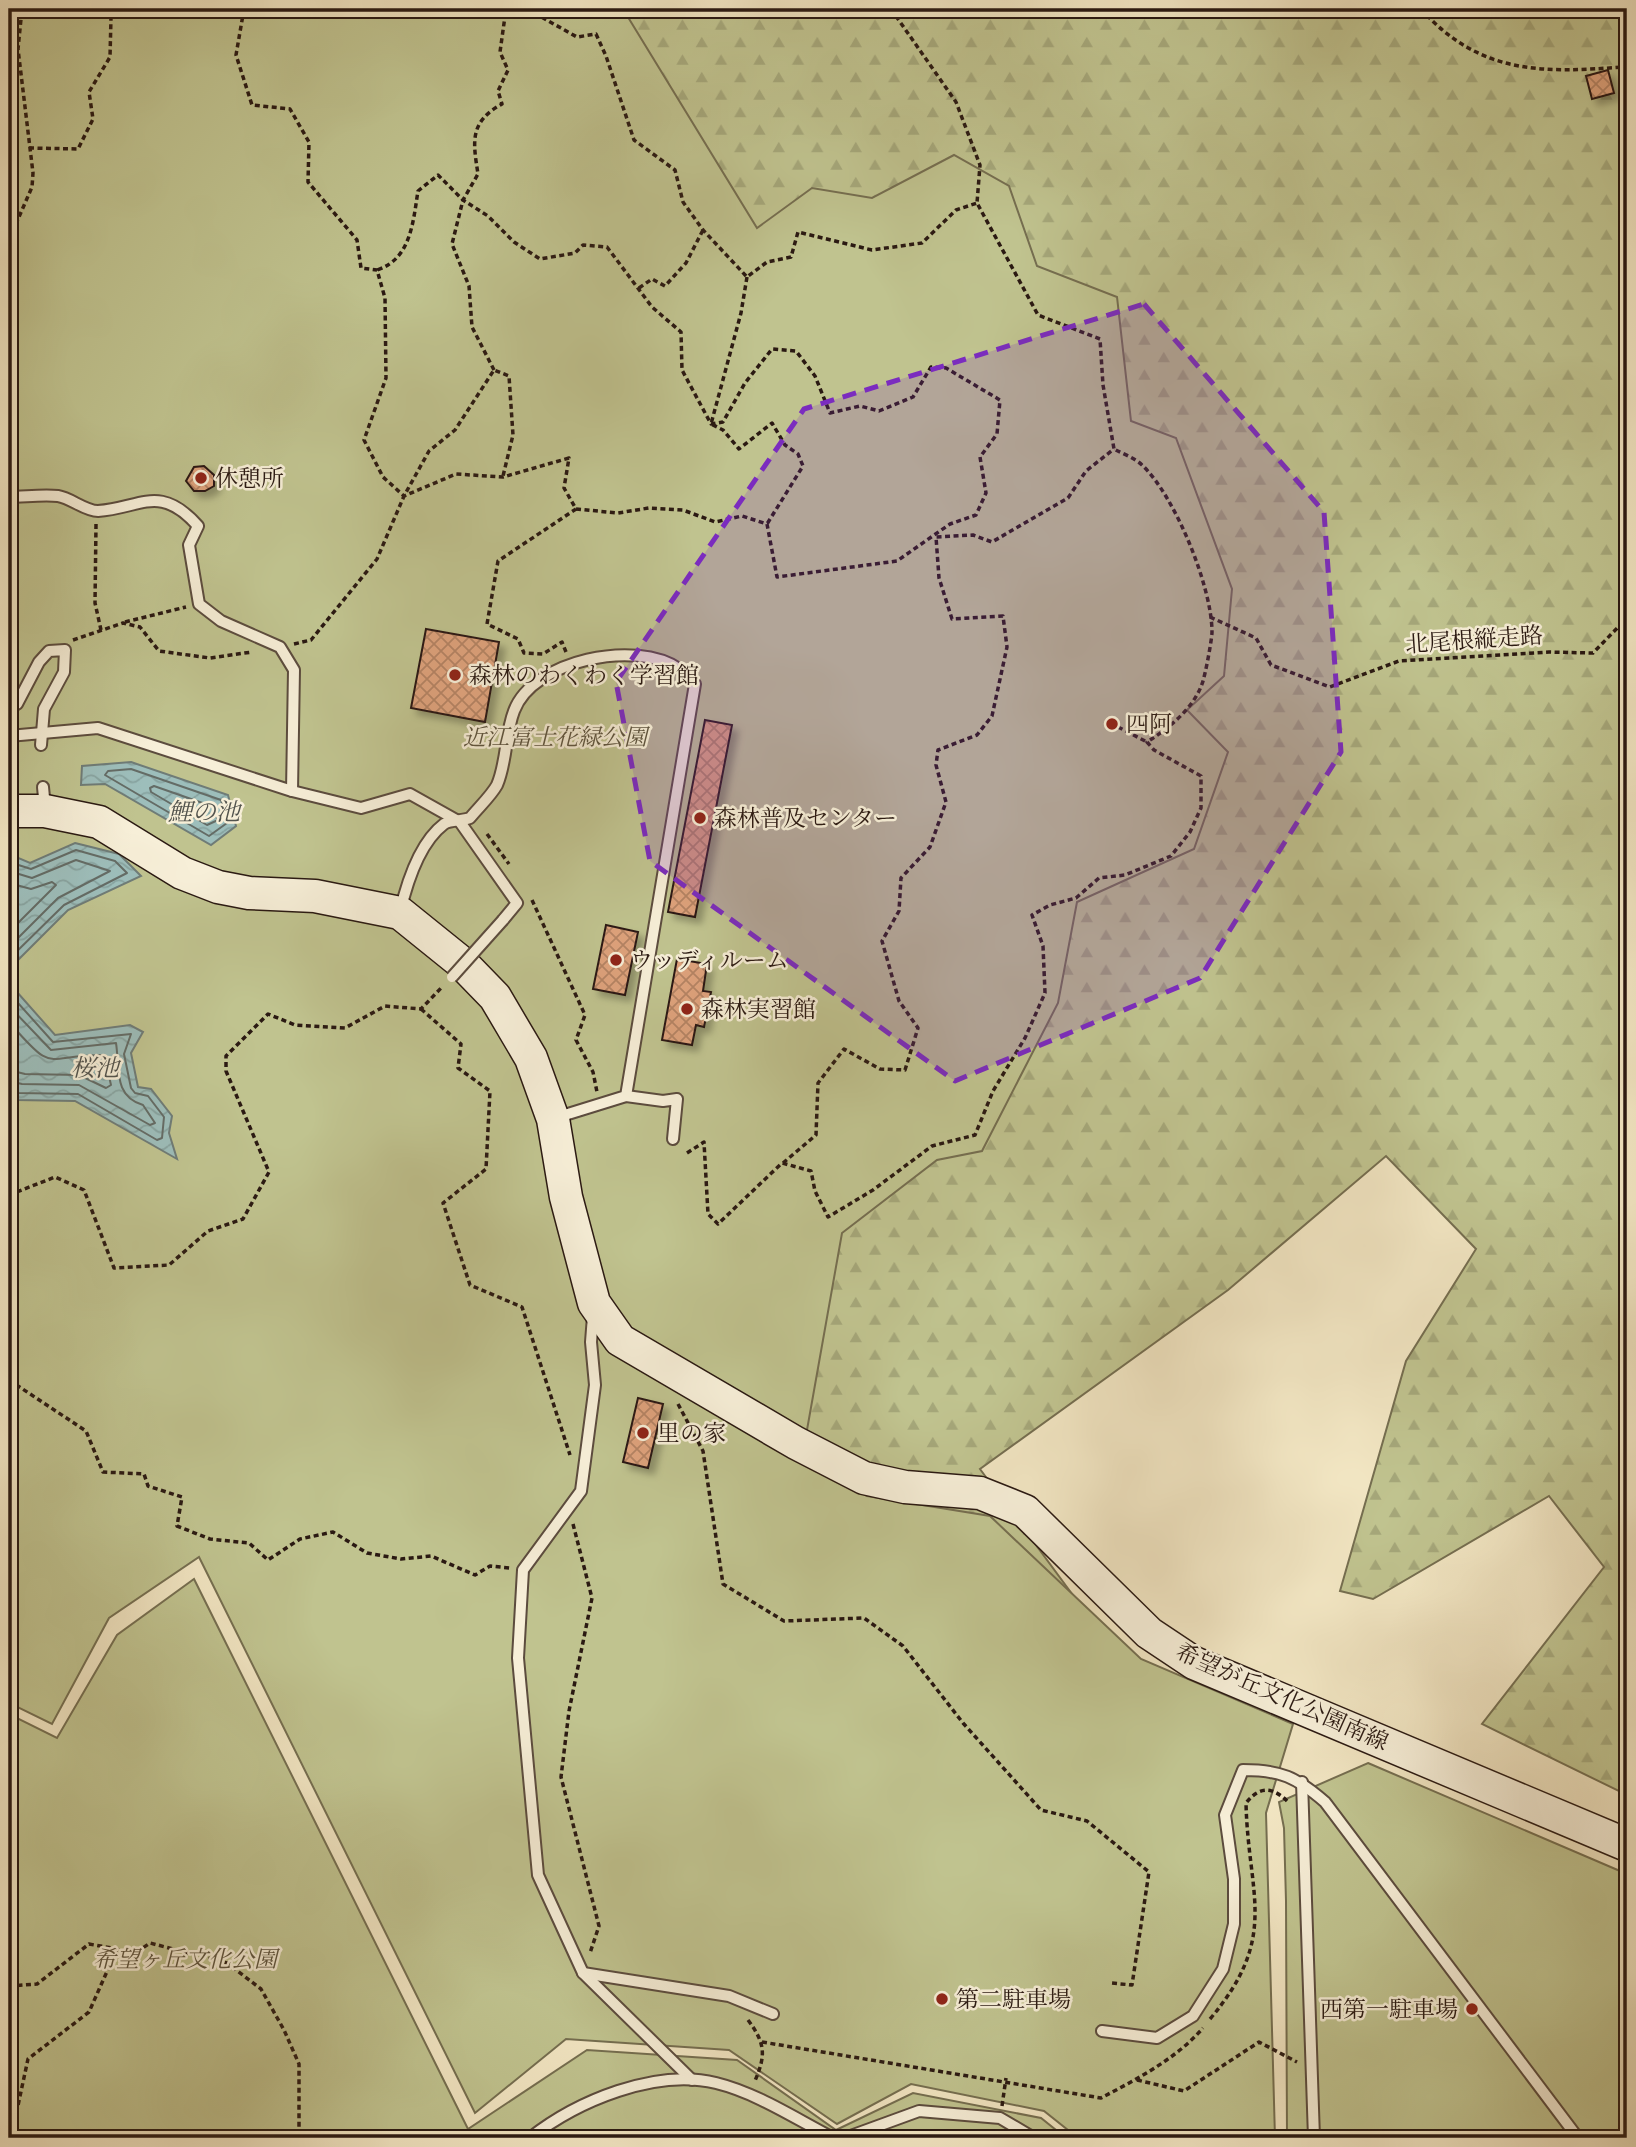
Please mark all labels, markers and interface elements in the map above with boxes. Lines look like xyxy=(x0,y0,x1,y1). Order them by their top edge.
place label: 休憩所 xyxy=(215,463,284,494)
marker: 休憩所 xyxy=(193,470,209,486)
street label: 北尾根縦走路 xyxy=(1404,620,1544,660)
place label: 森林のわくわく学習館 xyxy=(469,660,699,691)
marker: 森林のわくわく学習館 xyxy=(447,667,463,683)
place label: 四阿 xyxy=(1126,709,1172,740)
marker: 四阿 xyxy=(1104,716,1120,732)
park label: 近江富士花緑公園 xyxy=(463,722,651,753)
water label: 鯉の池 xyxy=(168,796,243,829)
place label: 森林普及センター xyxy=(714,803,897,834)
marker: 森林普及センター xyxy=(692,810,708,826)
place label: ウッディルーム xyxy=(630,945,789,976)
marker: ウッディルーム xyxy=(608,952,624,968)
place label: 森林実習館 xyxy=(701,994,816,1025)
marker: 森林実習館 xyxy=(679,1001,695,1017)
water label: 桜池 xyxy=(71,1052,122,1085)
place label: 里の家 xyxy=(657,1418,726,1449)
marker: 里の家 xyxy=(635,1425,651,1441)
street label: 希望が丘文化公園南線 xyxy=(1171,1636,1393,1758)
park label: 希望ヶ丘文化公園 xyxy=(93,1944,281,1975)
place label: 第二駐車場 xyxy=(956,1984,1071,2015)
marker: 第二駐車場 xyxy=(934,1991,950,2007)
place label: 西第一駐車場 xyxy=(1320,1994,1458,2025)
marker: 西第一駐車場 xyxy=(1464,2001,1480,2017)

